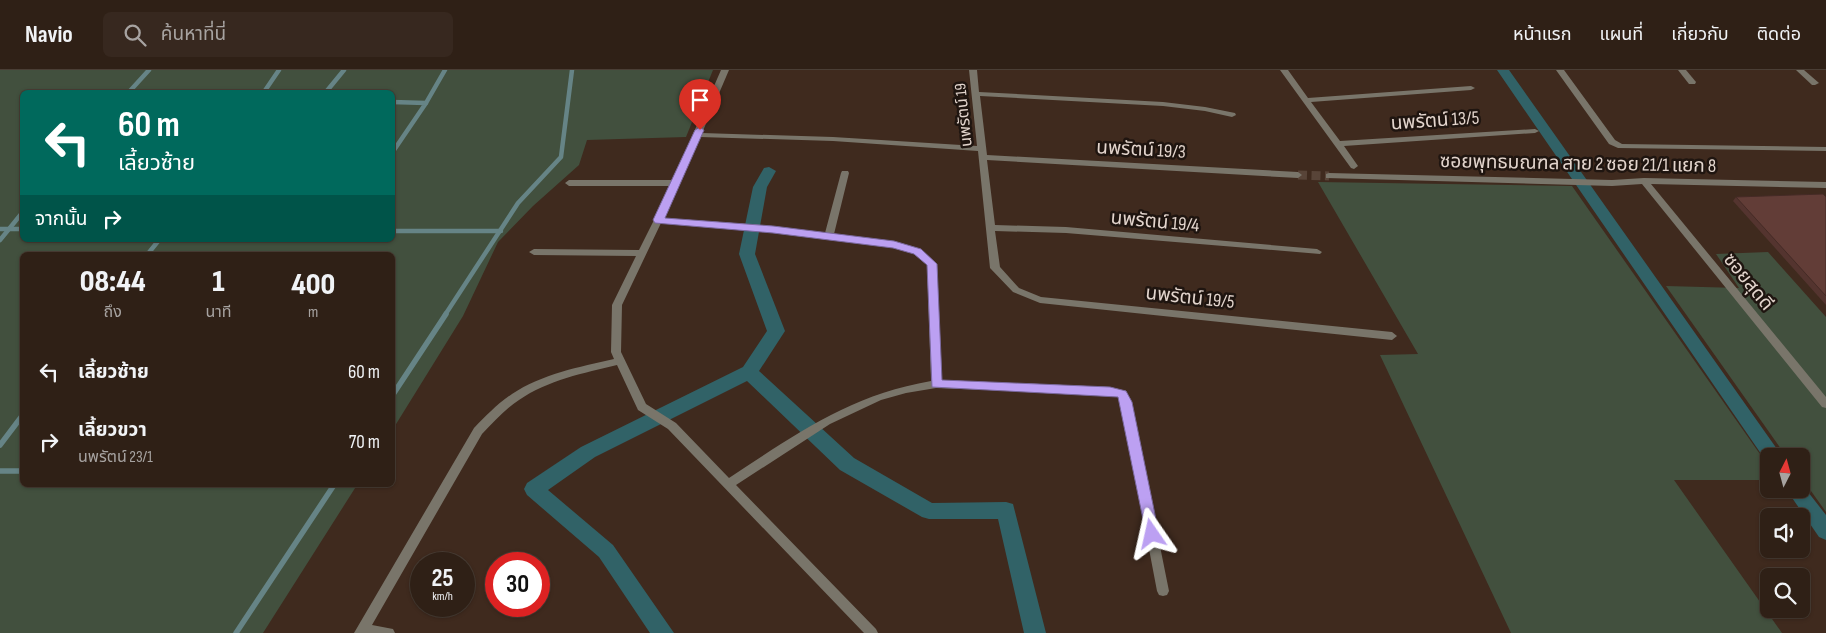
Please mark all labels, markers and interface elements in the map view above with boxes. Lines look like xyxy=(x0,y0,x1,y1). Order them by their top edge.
search box xyxy=(103,12,453,57)
text: Navio xyxy=(25,20,73,49)
icon: search xyxy=(121,21,149,49)
text: ค้นหาที่นี่ xyxy=(161,23,226,46)
text: หน้าแรก xyxy=(1513,24,1571,45)
text: แผนที่ xyxy=(1599,24,1643,45)
text: เกี่ยวกับ xyxy=(1671,24,1729,45)
text: ติดต่อ xyxy=(1757,24,1801,45)
pin xyxy=(679,79,721,130)
street label: นพรัตน์ 19 xyxy=(951,82,977,148)
icon: arrive xyxy=(686,86,714,114)
text: 60 m xyxy=(118,104,180,147)
street label: นพรัตน์ 13/5 xyxy=(1390,106,1480,136)
icon: left xyxy=(35,110,100,175)
street label: นพรัตน์ 19/3 xyxy=(1096,136,1186,164)
text: เลี้ยวซ้าย xyxy=(118,150,195,177)
street label: ซอยพุทธมณฑล สาย 2 ซอย 21/1 แยก 8 xyxy=(1440,150,1716,178)
icon: right xyxy=(98,205,126,233)
street label: นพรัตน์ 19/4 xyxy=(1110,207,1200,237)
text: จากนั้น xyxy=(35,208,88,231)
street label: ซอยสุดดี xyxy=(1718,249,1778,315)
text: 08:44 xyxy=(80,264,146,300)
text: 1 xyxy=(212,264,225,300)
text: 400 xyxy=(291,267,335,303)
street label: นพรัตน์ 19/5 xyxy=(1144,282,1236,314)
text: ถึง xyxy=(104,303,122,322)
text: นาที xyxy=(205,303,231,322)
text: m xyxy=(308,303,318,322)
icon: left xyxy=(35,358,63,386)
text: เลี้ยวซ้าย xyxy=(78,361,149,384)
text: 60 m xyxy=(348,361,380,384)
text: เลี้ยวขวา xyxy=(78,419,147,442)
icon: right xyxy=(35,428,63,456)
text: 70 m xyxy=(349,431,380,454)
text: นพรัตน์ 23/1 xyxy=(78,448,153,467)
north arrow xyxy=(1760,448,1810,498)
map controls xyxy=(1760,448,1810,618)
position arrow xyxy=(1125,507,1177,559)
button: sound xyxy=(1760,508,1810,558)
speed limit sign: 30 xyxy=(485,552,550,617)
text: 25 xyxy=(432,563,453,594)
button: search xyxy=(1760,568,1810,618)
text: km/h xyxy=(432,589,453,604)

